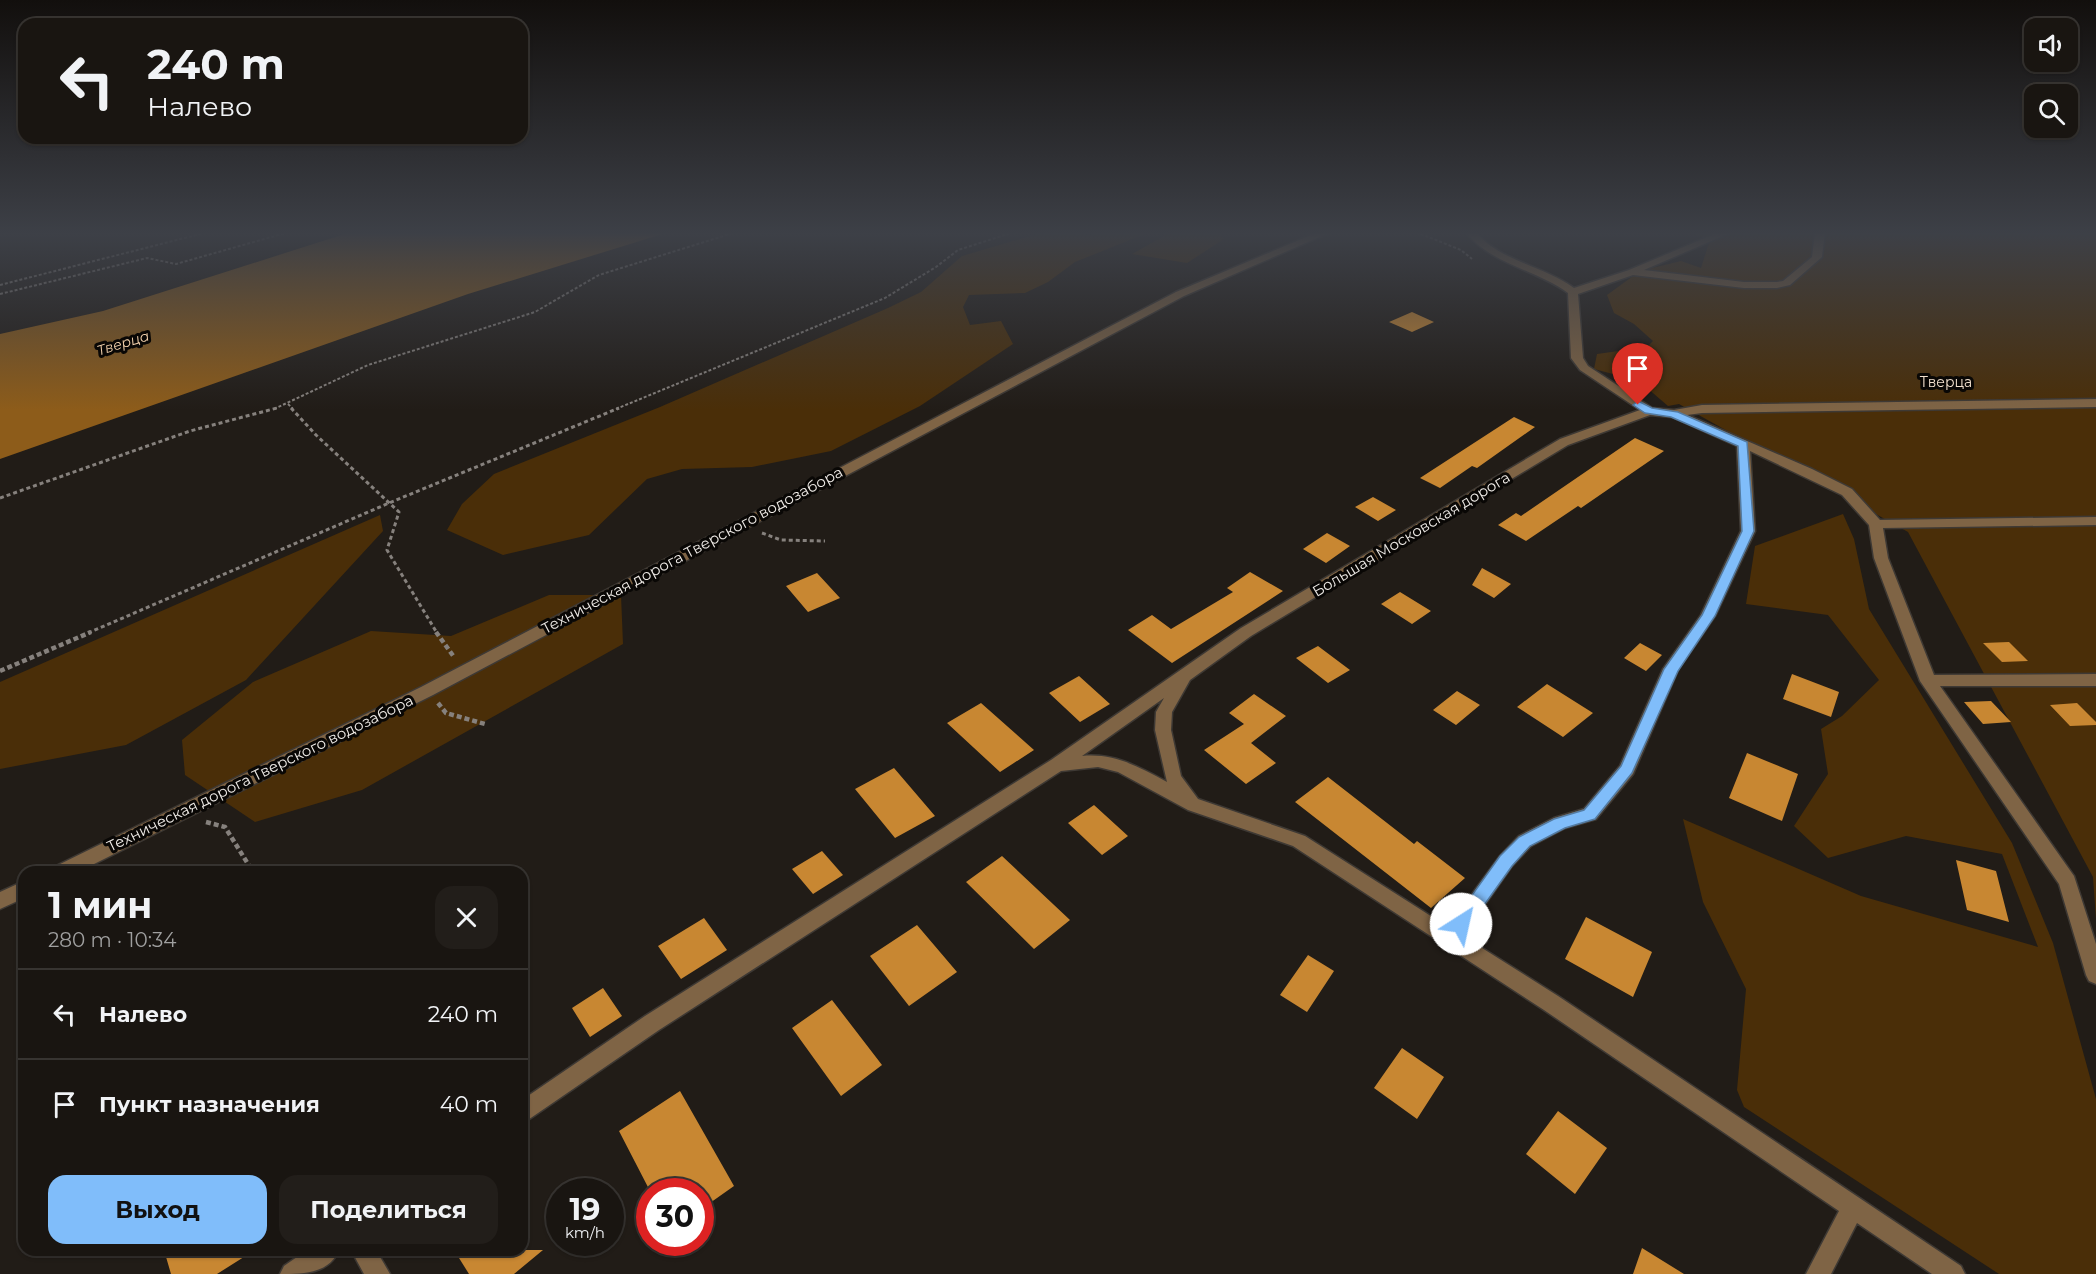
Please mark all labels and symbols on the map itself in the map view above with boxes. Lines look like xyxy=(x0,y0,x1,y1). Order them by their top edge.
water label: Тверца xyxy=(95,326,151,360)
pin xyxy=(1612,343,1663,405)
park label: Тверца xyxy=(1920,373,1972,391)
street label: Техническая дорога Тверского водозабора xyxy=(538,462,846,638)
street label: Большая Московская дорога xyxy=(1309,467,1513,601)
street label: Техническая дорога Тверского водозабора xyxy=(104,690,416,856)
position arrow xyxy=(1429,892,1493,956)
speed limit sign: 30 xyxy=(636,1178,714,1256)

